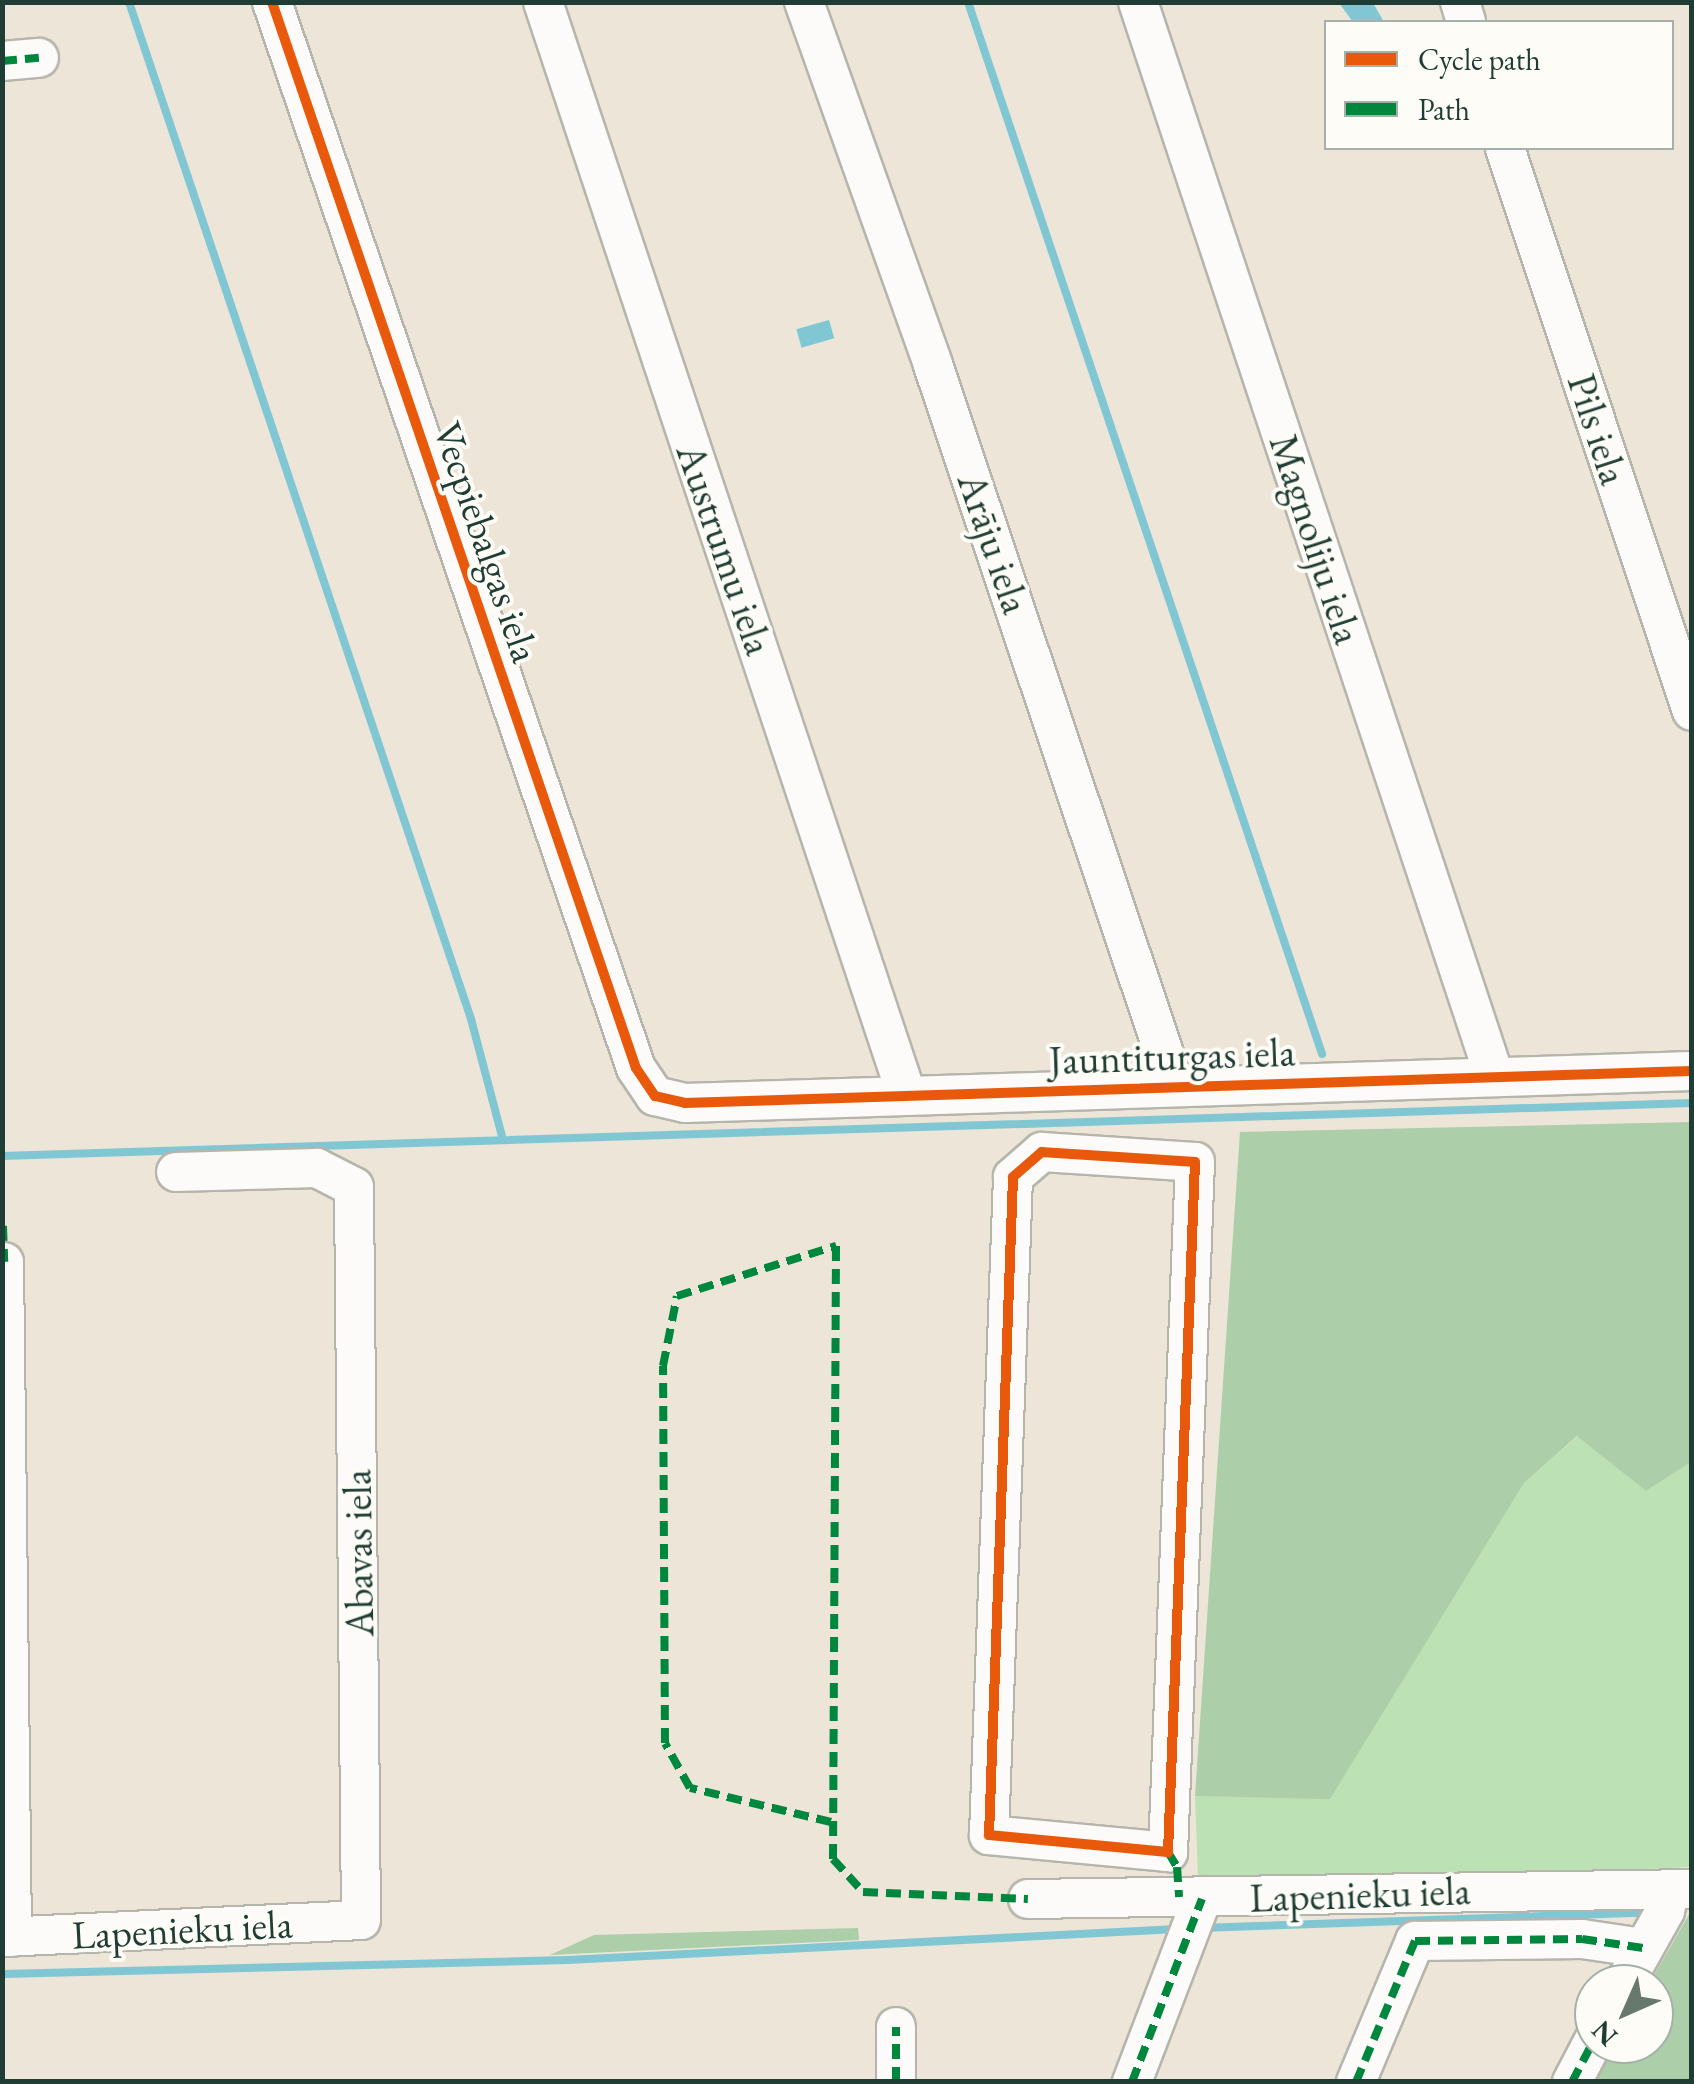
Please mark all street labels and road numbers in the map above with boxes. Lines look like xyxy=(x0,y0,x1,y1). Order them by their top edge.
street label: Pils iela xyxy=(1558,368,1638,490)
street label: Vecpiebalgas iela xyxy=(424,416,550,668)
street label: Magnoliju iela xyxy=(1260,428,1372,650)
street label: Austrumu iela xyxy=(667,437,783,661)
street label: Arāju iela xyxy=(948,466,1040,620)
street label: Jauntiturgas iela xyxy=(1048,1028,1296,1084)
street label: Abavas iela xyxy=(333,1469,383,1637)
street label: Lapenieku iela xyxy=(1249,1866,1471,1922)
street label: Lapenieku iela xyxy=(70,1899,294,1959)

